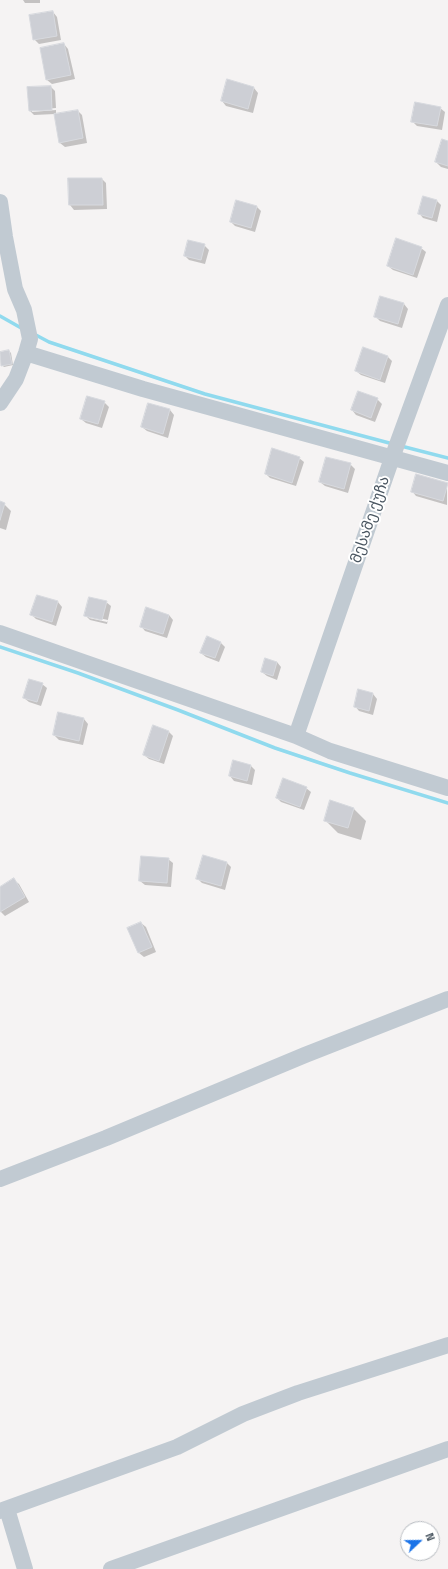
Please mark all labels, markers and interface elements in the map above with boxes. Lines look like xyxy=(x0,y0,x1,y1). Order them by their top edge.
street label: მესამე ქუჩა xyxy=(348,474,394,566)
north arrow xyxy=(400,1521,440,1561)
text: N xyxy=(421,1530,439,1543)

